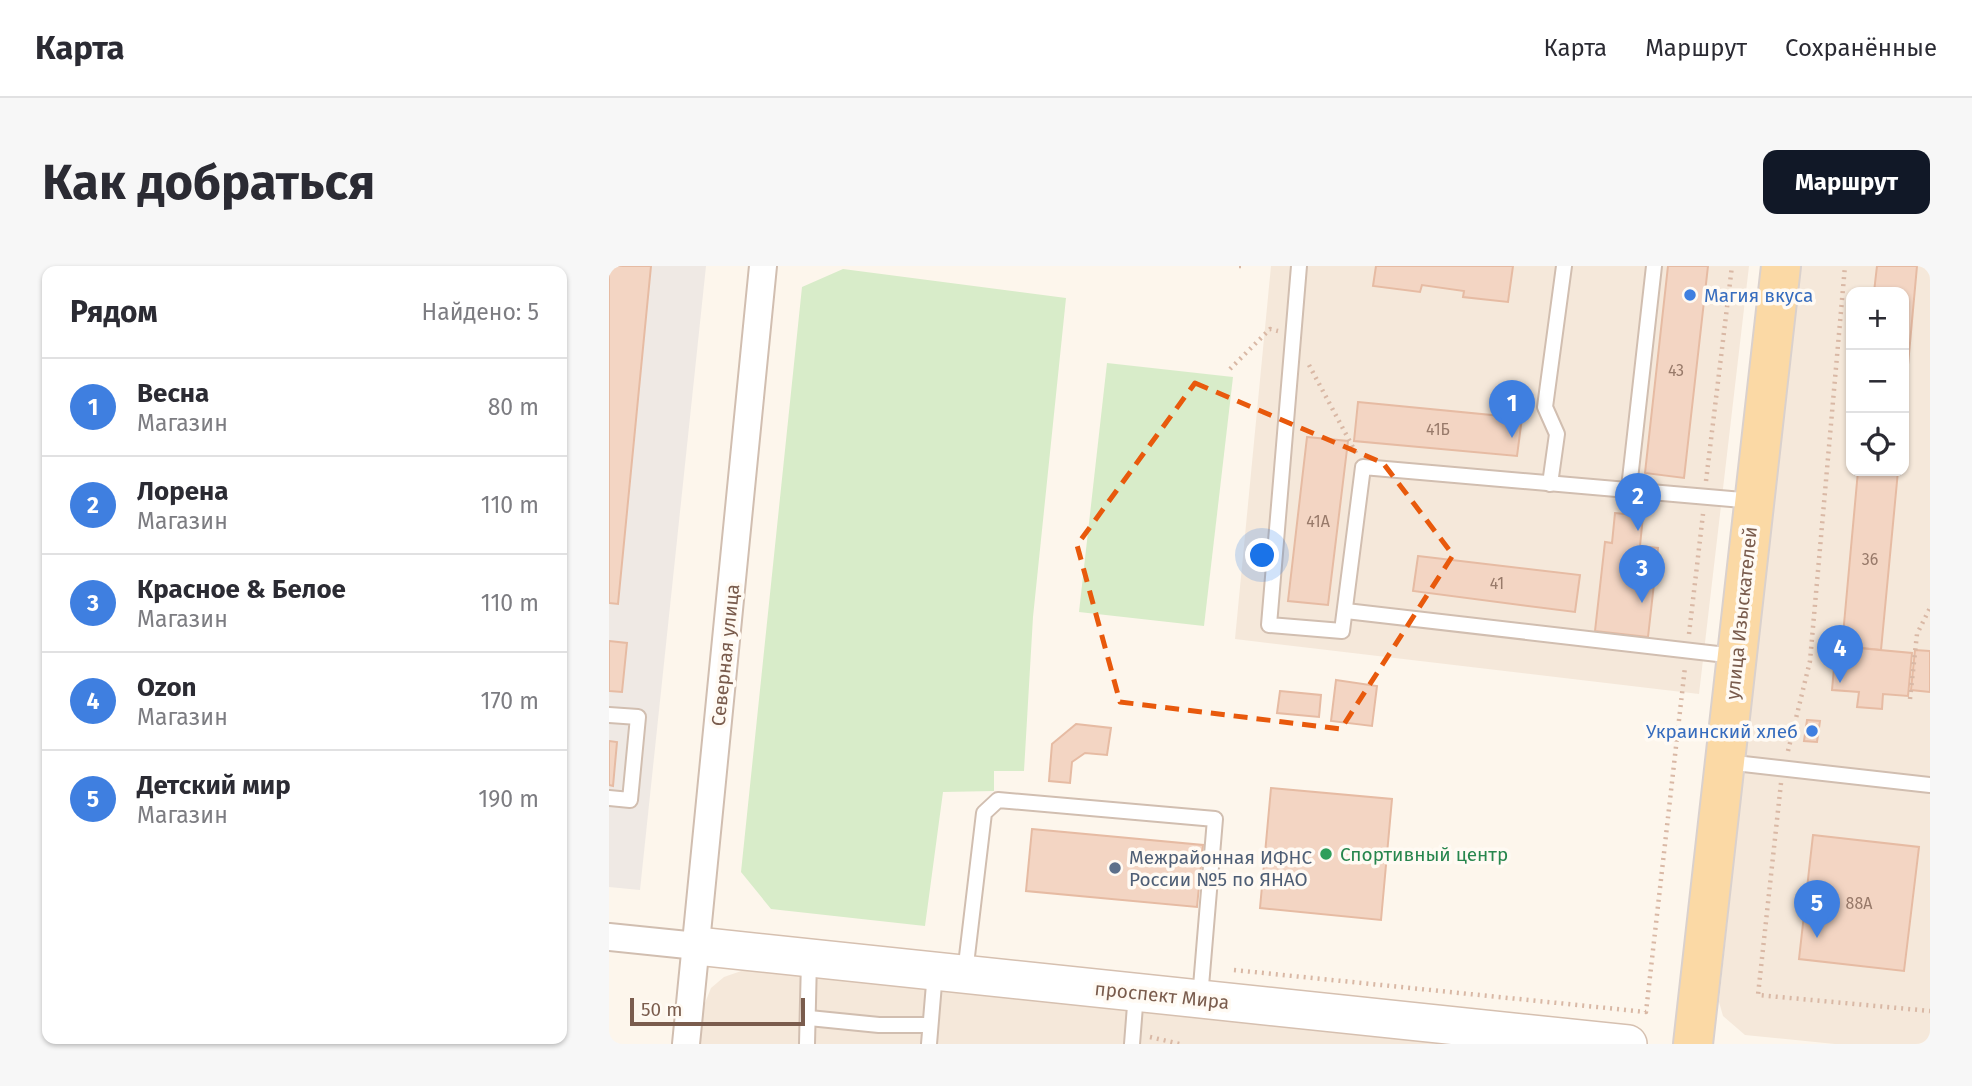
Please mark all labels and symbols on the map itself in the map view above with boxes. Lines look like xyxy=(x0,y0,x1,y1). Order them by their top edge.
place label: Магия вкуса xyxy=(1704,284,1813,307)
marker: Магия вкуса xyxy=(1682,287,1698,303)
house number: 43 xyxy=(1668,361,1684,380)
pin: 1 xyxy=(1489,380,1535,438)
house number: 41Б xyxy=(1426,420,1450,439)
pin: 2 xyxy=(1615,473,1661,531)
house number: 41А xyxy=(1306,512,1331,531)
street label: улица Изыскателей xyxy=(1721,525,1762,701)
your location xyxy=(1245,538,1279,572)
pin: 3 xyxy=(1619,545,1665,603)
house number: 36 xyxy=(1862,550,1878,569)
house number: 41 xyxy=(1490,574,1504,593)
street label: Северная улица xyxy=(707,583,744,727)
pin: 4 xyxy=(1817,625,1863,683)
place label: Украинский хлеб xyxy=(1646,720,1798,743)
marker: Украинский хлеб xyxy=(1804,723,1820,739)
place label: Спортивный центр xyxy=(1340,843,1508,866)
place label: Межрайонная ИФНС России №5 по ЯНАО xyxy=(1129,846,1312,891)
marker: Спортивный центр xyxy=(1318,846,1334,862)
marker: Межрайонная ИФНС России №5 по ЯНАО xyxy=(1107,860,1123,876)
pin: 5 xyxy=(1794,880,1840,938)
house number: 88А xyxy=(1846,894,1873,913)
street label: проспект Мира xyxy=(1093,977,1230,1014)
scale bar xyxy=(630,995,805,1027)

